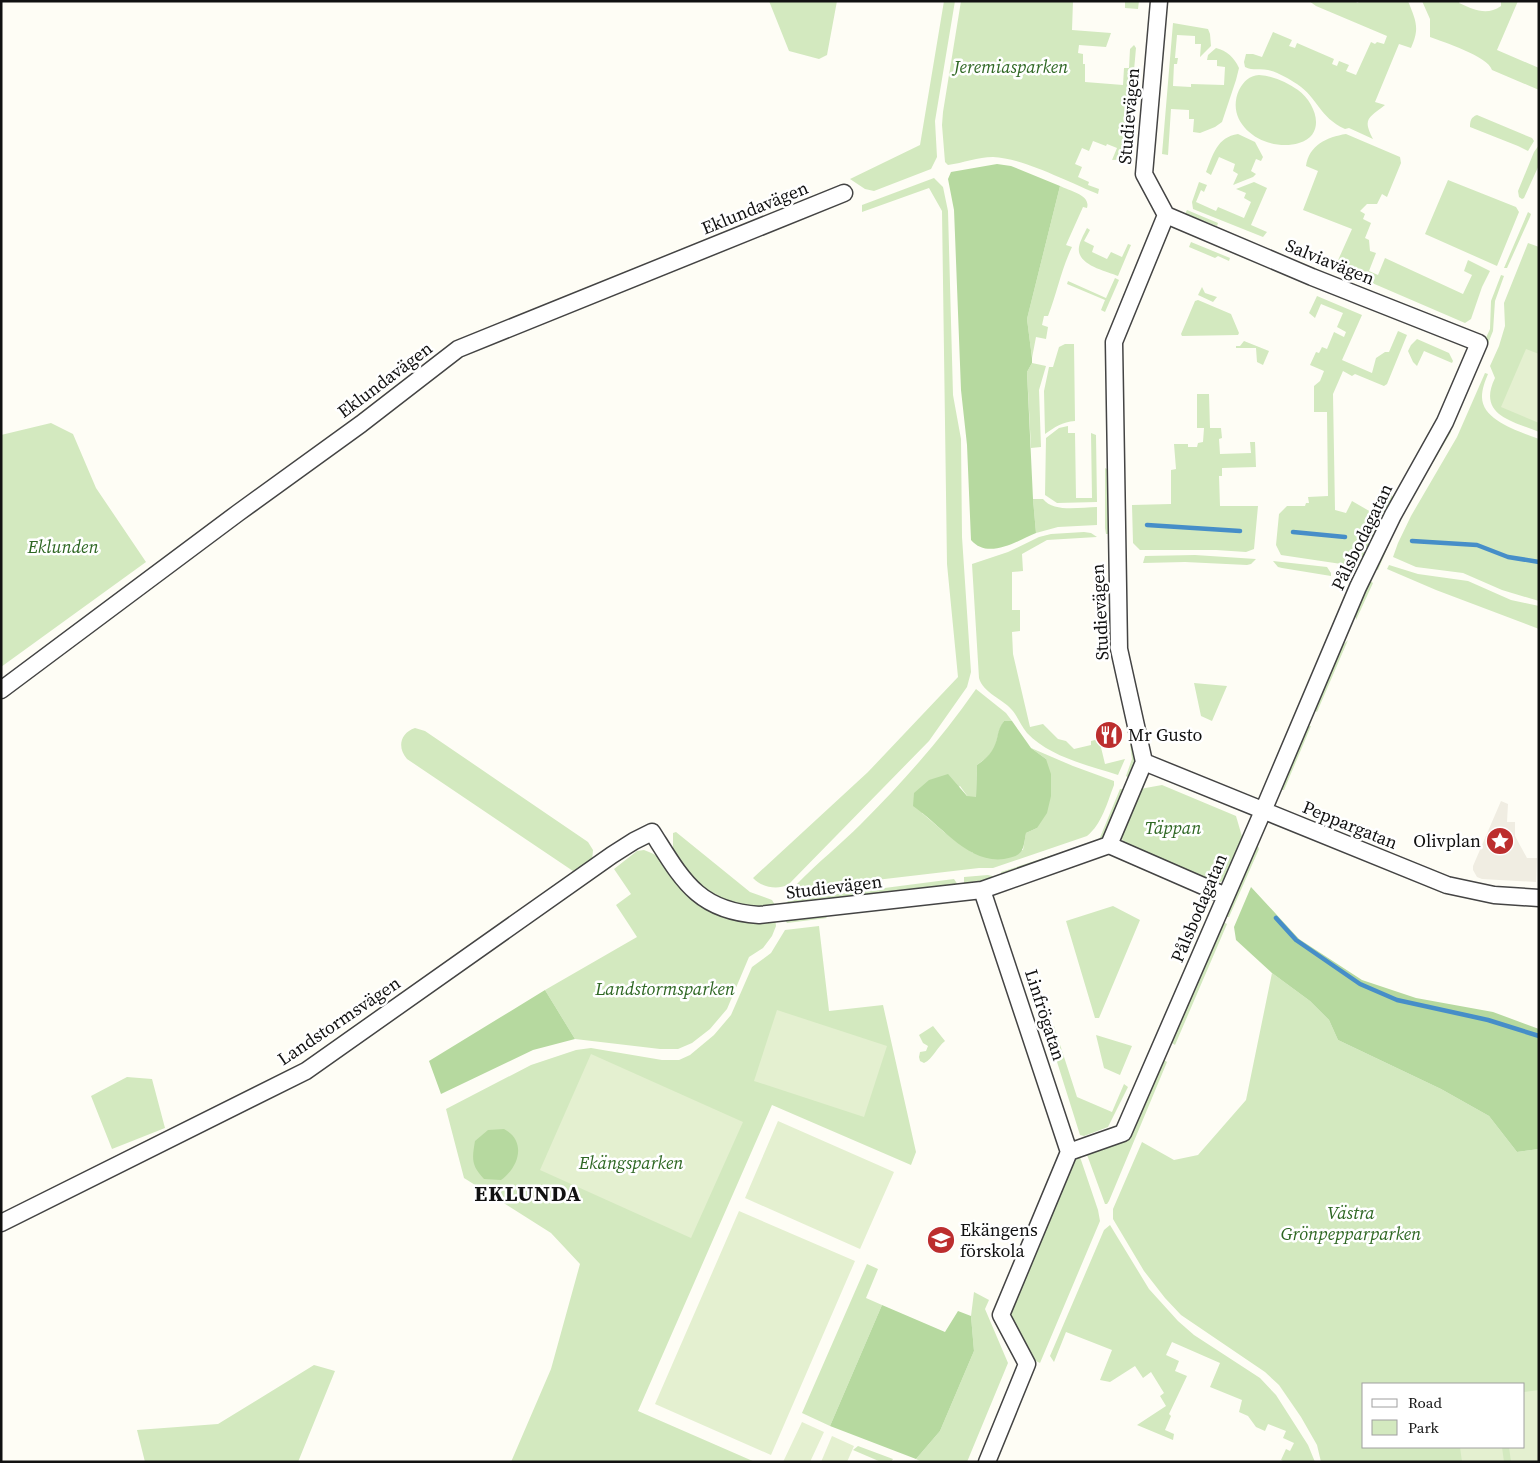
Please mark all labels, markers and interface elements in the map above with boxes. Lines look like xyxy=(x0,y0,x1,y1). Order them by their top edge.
park label: Jeremiasparken xyxy=(951,54,1068,79)
street label: Studievägen xyxy=(1112,67,1145,165)
street label: Eklundavägen xyxy=(698,175,812,240)
street label: Salviavägen xyxy=(1282,232,1378,291)
street label: Eklundavägen xyxy=(332,336,437,424)
street label: Pålsbodagatan xyxy=(1325,479,1398,594)
park label: Eklunden xyxy=(26,534,99,559)
street label: Studievägen xyxy=(1084,563,1115,661)
restaurant icon: Mr Gusto xyxy=(1094,720,1124,750)
place label: Mr Gusto xyxy=(1128,722,1202,747)
street label: Peppargatan xyxy=(1299,794,1402,855)
park label: Täppan xyxy=(1145,815,1201,840)
place icon: Olivplan xyxy=(1485,826,1515,856)
place label: Olivplan xyxy=(1413,828,1481,853)
street label: Pålsbodagatan xyxy=(1164,849,1233,966)
street label: Studievägen xyxy=(784,868,884,905)
street label: Linfrögatan xyxy=(1019,966,1072,1064)
street label: Landstormsvägen xyxy=(272,970,405,1071)
park label: Landstormsparken xyxy=(594,976,735,1001)
park label: Ekängsparken xyxy=(578,1150,683,1175)
district label: EKLUNDA xyxy=(474,1178,582,1208)
park label: Västra Grönpepparparken xyxy=(1281,1200,1421,1246)
place label: Ekängens förskola xyxy=(960,1217,1038,1263)
school or university icon: Ekängens förskola xyxy=(926,1225,956,1255)
legend xyxy=(1362,1383,1525,1448)
text: Road xyxy=(1408,1392,1442,1413)
text: Park xyxy=(1408,1417,1440,1438)

